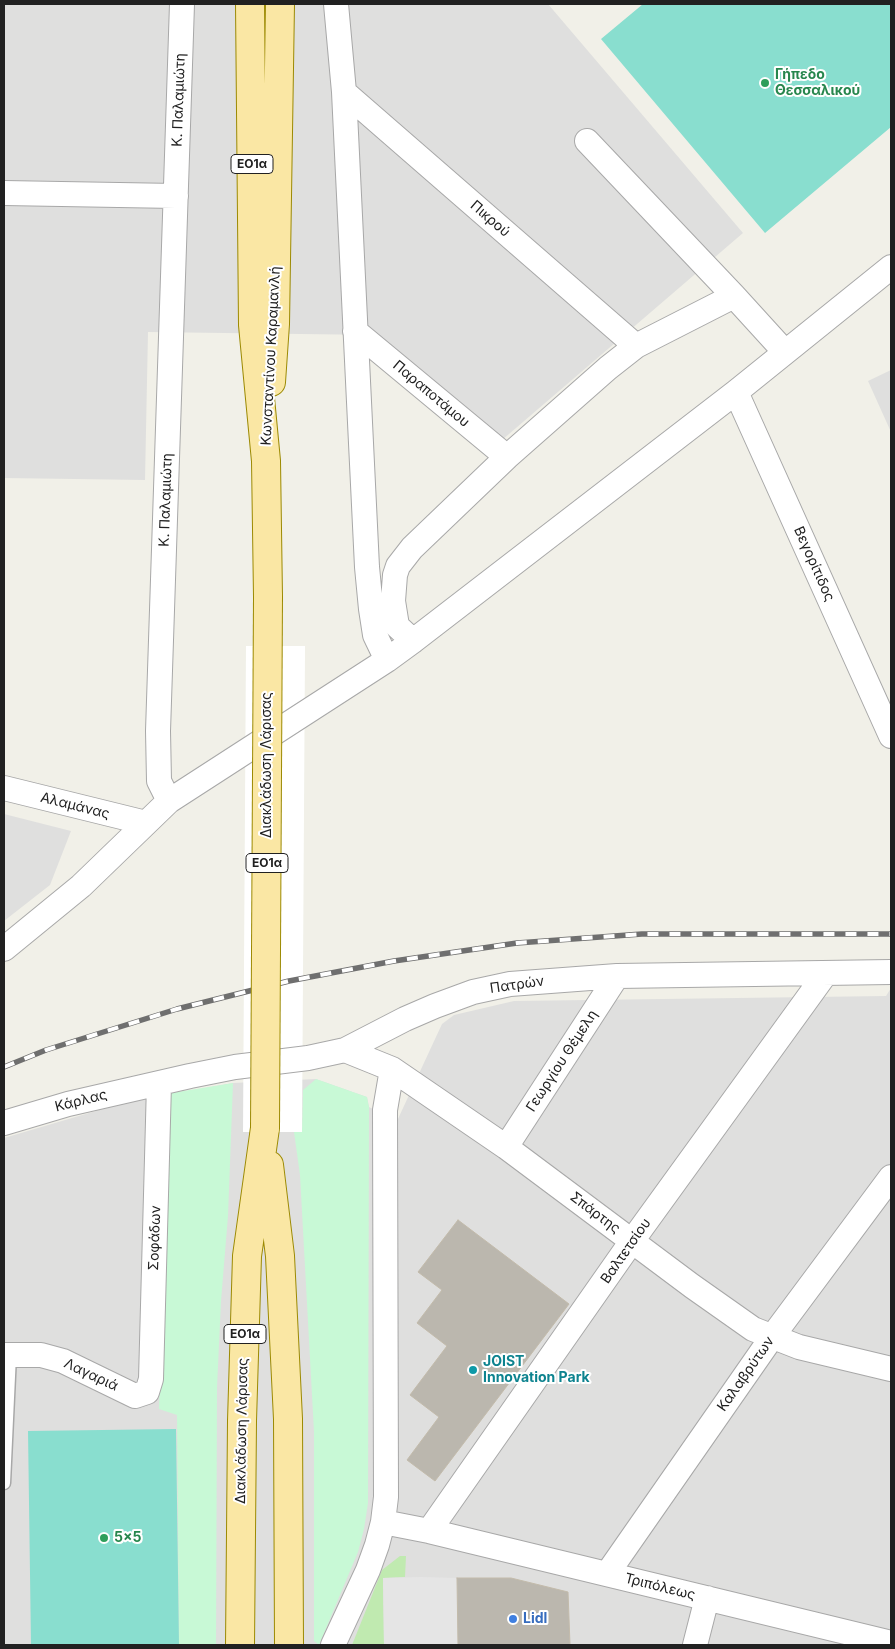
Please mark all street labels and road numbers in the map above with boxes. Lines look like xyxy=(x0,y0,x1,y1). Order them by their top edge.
street label: Κ. Παλαμιώτη xyxy=(169,53,189,147)
road number: ΕΟ1α xyxy=(231,154,273,173)
street label: Πικρού xyxy=(467,197,513,241)
street label: Κωνσταντίνου Καραμανλή xyxy=(258,266,284,446)
street label: Παραποτάμου xyxy=(389,357,473,431)
street label: Κ. Παλαμιώτη xyxy=(156,453,176,547)
street label: Βεγορίτιδος xyxy=(790,524,838,604)
street label: Διακλάδωση Λάρισας xyxy=(259,692,275,838)
street label: Αλαμάνας xyxy=(39,789,111,823)
road number: ΕΟ1α xyxy=(246,854,288,872)
street label: Πατρών xyxy=(489,973,545,997)
street label: Γεωργίου Θέμελη xyxy=(523,1007,601,1115)
street label: Κάρλας xyxy=(53,1086,109,1116)
street label: Σπάρτης xyxy=(567,1189,623,1237)
street label: Σοφάδων xyxy=(145,1205,165,1271)
street label: Βαλτετσίου xyxy=(597,1215,655,1287)
road number: ΕΟ1α xyxy=(224,1325,266,1344)
street label: Καλαβρύτων xyxy=(714,1333,778,1415)
street label: Λαγαριά xyxy=(61,1355,121,1395)
street label: Διακλάδωση Λάρισας xyxy=(232,1358,252,1504)
street label: Τριπόλεως xyxy=(623,1570,697,1604)

